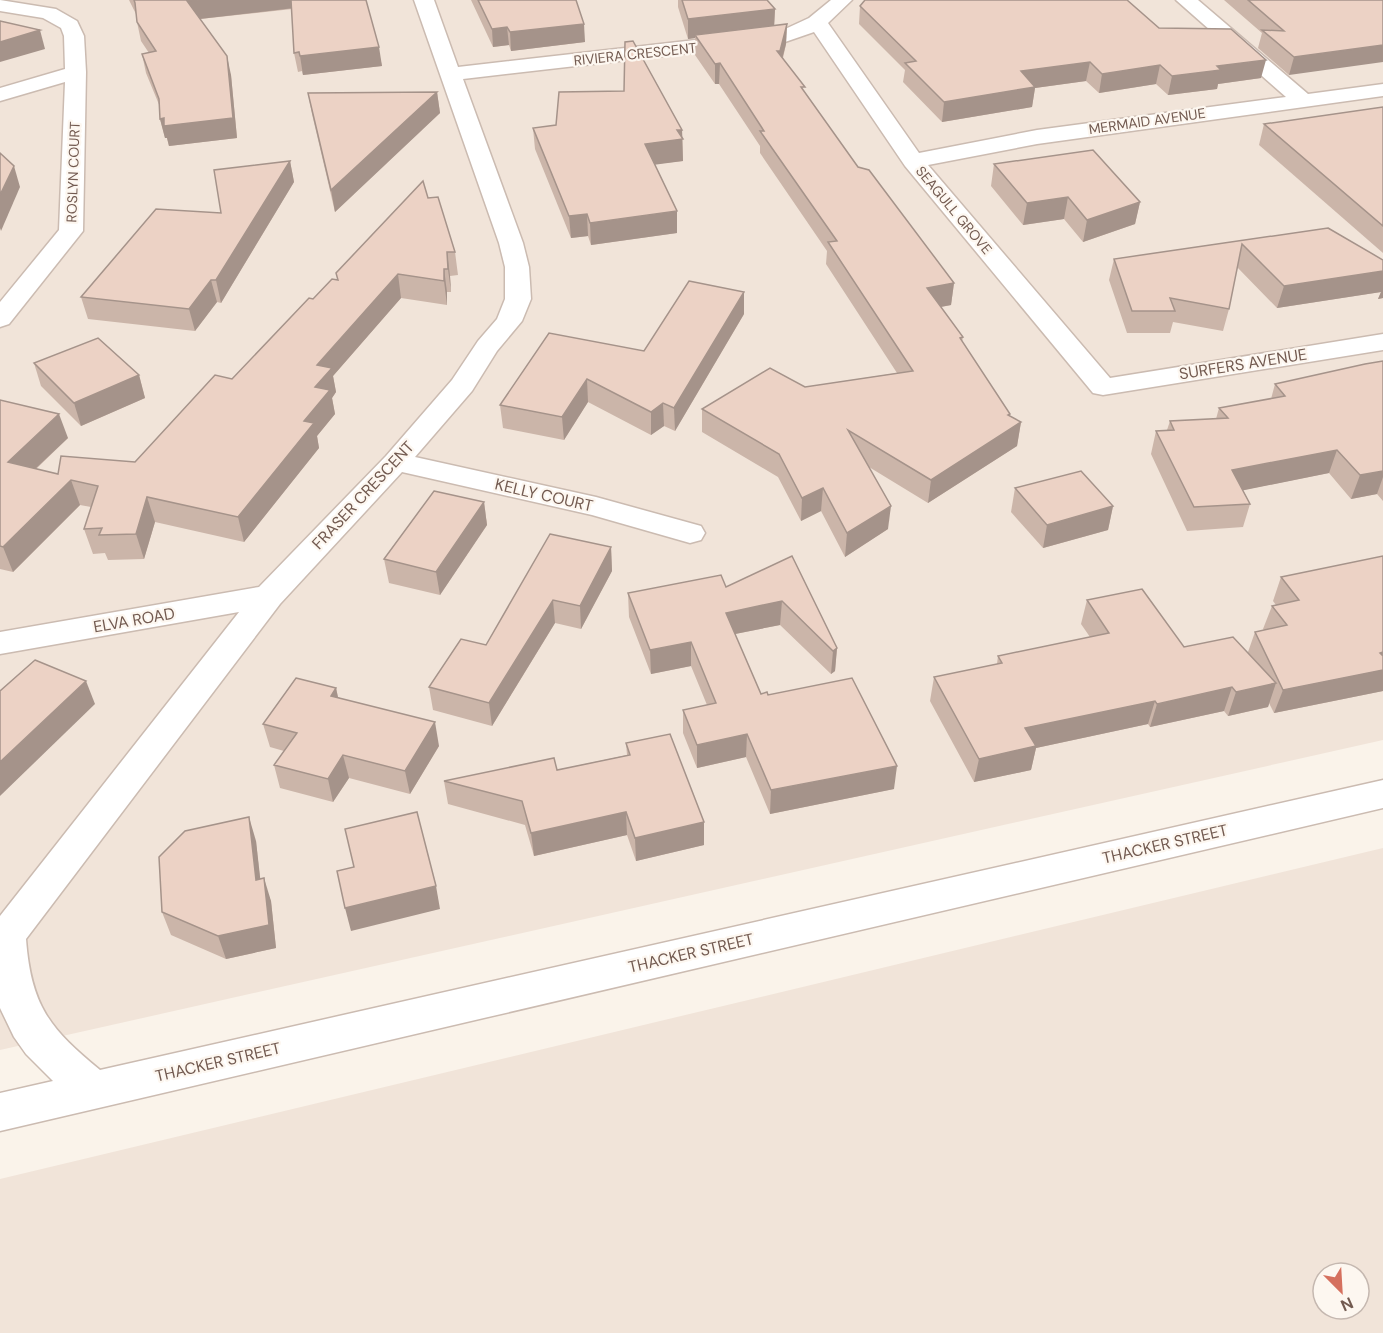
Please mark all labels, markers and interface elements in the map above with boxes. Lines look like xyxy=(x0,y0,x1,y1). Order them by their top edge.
street label: RIVIERA CRESCENT xyxy=(573,39,697,69)
street label: MERMAID AVENUE xyxy=(1087,104,1207,138)
street label: ROSLYN COURT xyxy=(62,121,84,223)
street label: SEAGULL GROVE xyxy=(912,162,996,258)
street label: SURFERS AVENUE xyxy=(1178,344,1308,384)
street label: FRASER CRESCENT xyxy=(307,436,419,554)
street label: KELLY COURT xyxy=(493,474,595,516)
street label: ELVA ROAD xyxy=(92,603,176,637)
street label: THACKER STREET xyxy=(1100,819,1230,869)
street label: THACKER STREET xyxy=(626,928,756,978)
street label: THACKER STREET xyxy=(153,1037,283,1087)
north arrow xyxy=(1311,1261,1371,1321)
text: N xyxy=(1337,1292,1356,1316)

